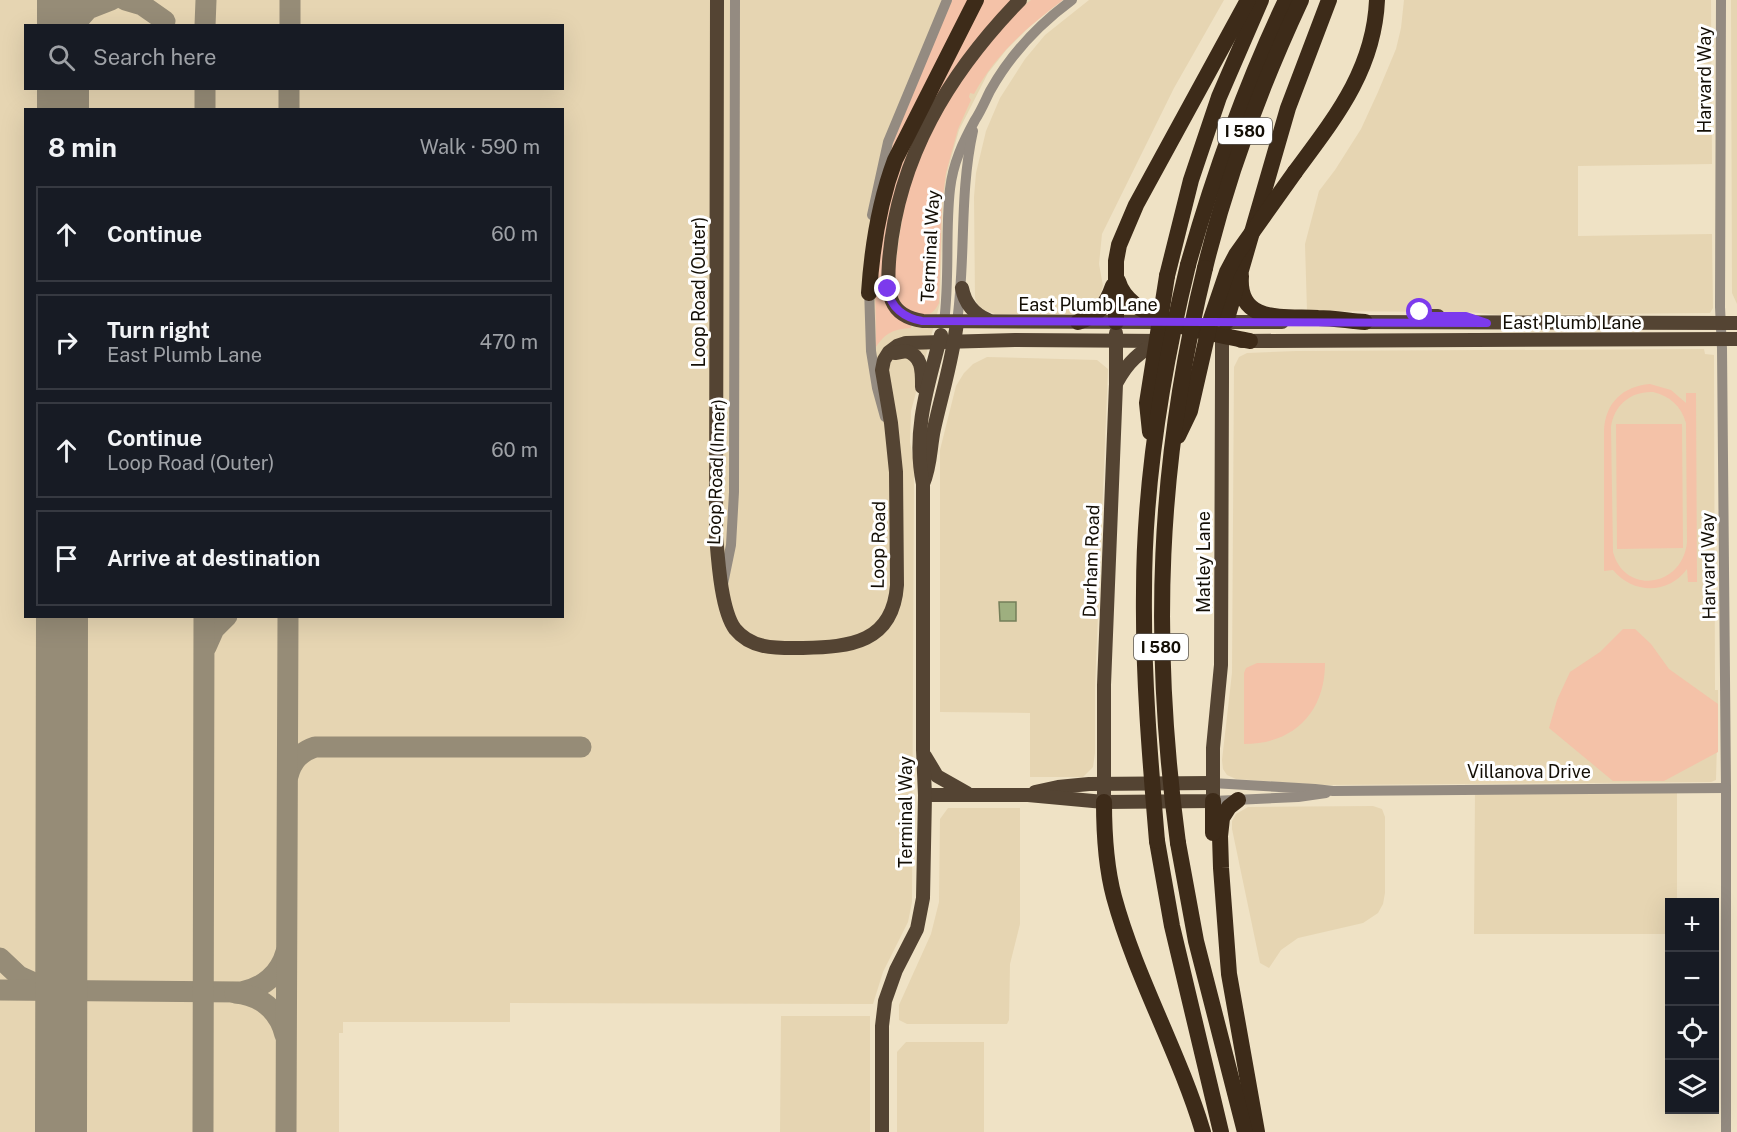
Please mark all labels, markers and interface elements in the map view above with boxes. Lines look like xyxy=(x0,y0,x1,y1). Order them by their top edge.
search box xyxy=(24,24,564,90)
street label: Harvard Way xyxy=(1694,26,1715,134)
icon: search xyxy=(45,41,78,74)
text: Search here xyxy=(93,44,217,70)
road number: I 580 xyxy=(1218,118,1272,144)
text: 8 min xyxy=(48,132,117,163)
text: Walk · 590 m xyxy=(420,135,540,159)
street label: Terminal Way xyxy=(917,189,943,303)
street label: Loop Road (Outer) xyxy=(688,217,709,367)
icon: ahead xyxy=(50,218,83,251)
text: Continue xyxy=(107,221,202,247)
text: 60 m xyxy=(491,222,538,246)
route end xyxy=(874,275,900,301)
street label: East Plumb Lane xyxy=(1018,294,1158,315)
route start xyxy=(1406,298,1432,324)
street label: East Plumb Lane xyxy=(1502,312,1642,333)
text: Turn right xyxy=(107,317,210,343)
icon: right xyxy=(50,326,83,359)
text: 470 m xyxy=(479,330,538,354)
text: East Plumb Lane xyxy=(107,343,262,367)
street label: Loop Road (Inner) xyxy=(703,399,729,545)
text: Continue xyxy=(107,425,202,451)
icon: ahead xyxy=(50,434,83,467)
text: 60 m xyxy=(491,438,538,462)
text: Loop Road (Outer) xyxy=(107,451,275,475)
street label: Loop Road xyxy=(867,501,889,589)
street label: Durham Road xyxy=(1079,504,1103,618)
street label: Matley Lane xyxy=(1193,511,1214,613)
street label: Harvard Way xyxy=(1697,512,1719,620)
icon: arrive xyxy=(50,542,83,575)
text: Arrive at destination xyxy=(107,545,320,571)
road number: I 580 xyxy=(1134,634,1188,660)
street label: Terminal Way xyxy=(895,756,916,868)
street label: Villanova Drive xyxy=(1467,761,1591,782)
map controls xyxy=(1665,898,1719,1114)
button: + xyxy=(1665,898,1719,952)
button: − xyxy=(1665,952,1719,1006)
button: locate xyxy=(1665,1006,1719,1060)
button: layers xyxy=(1665,1060,1719,1114)

